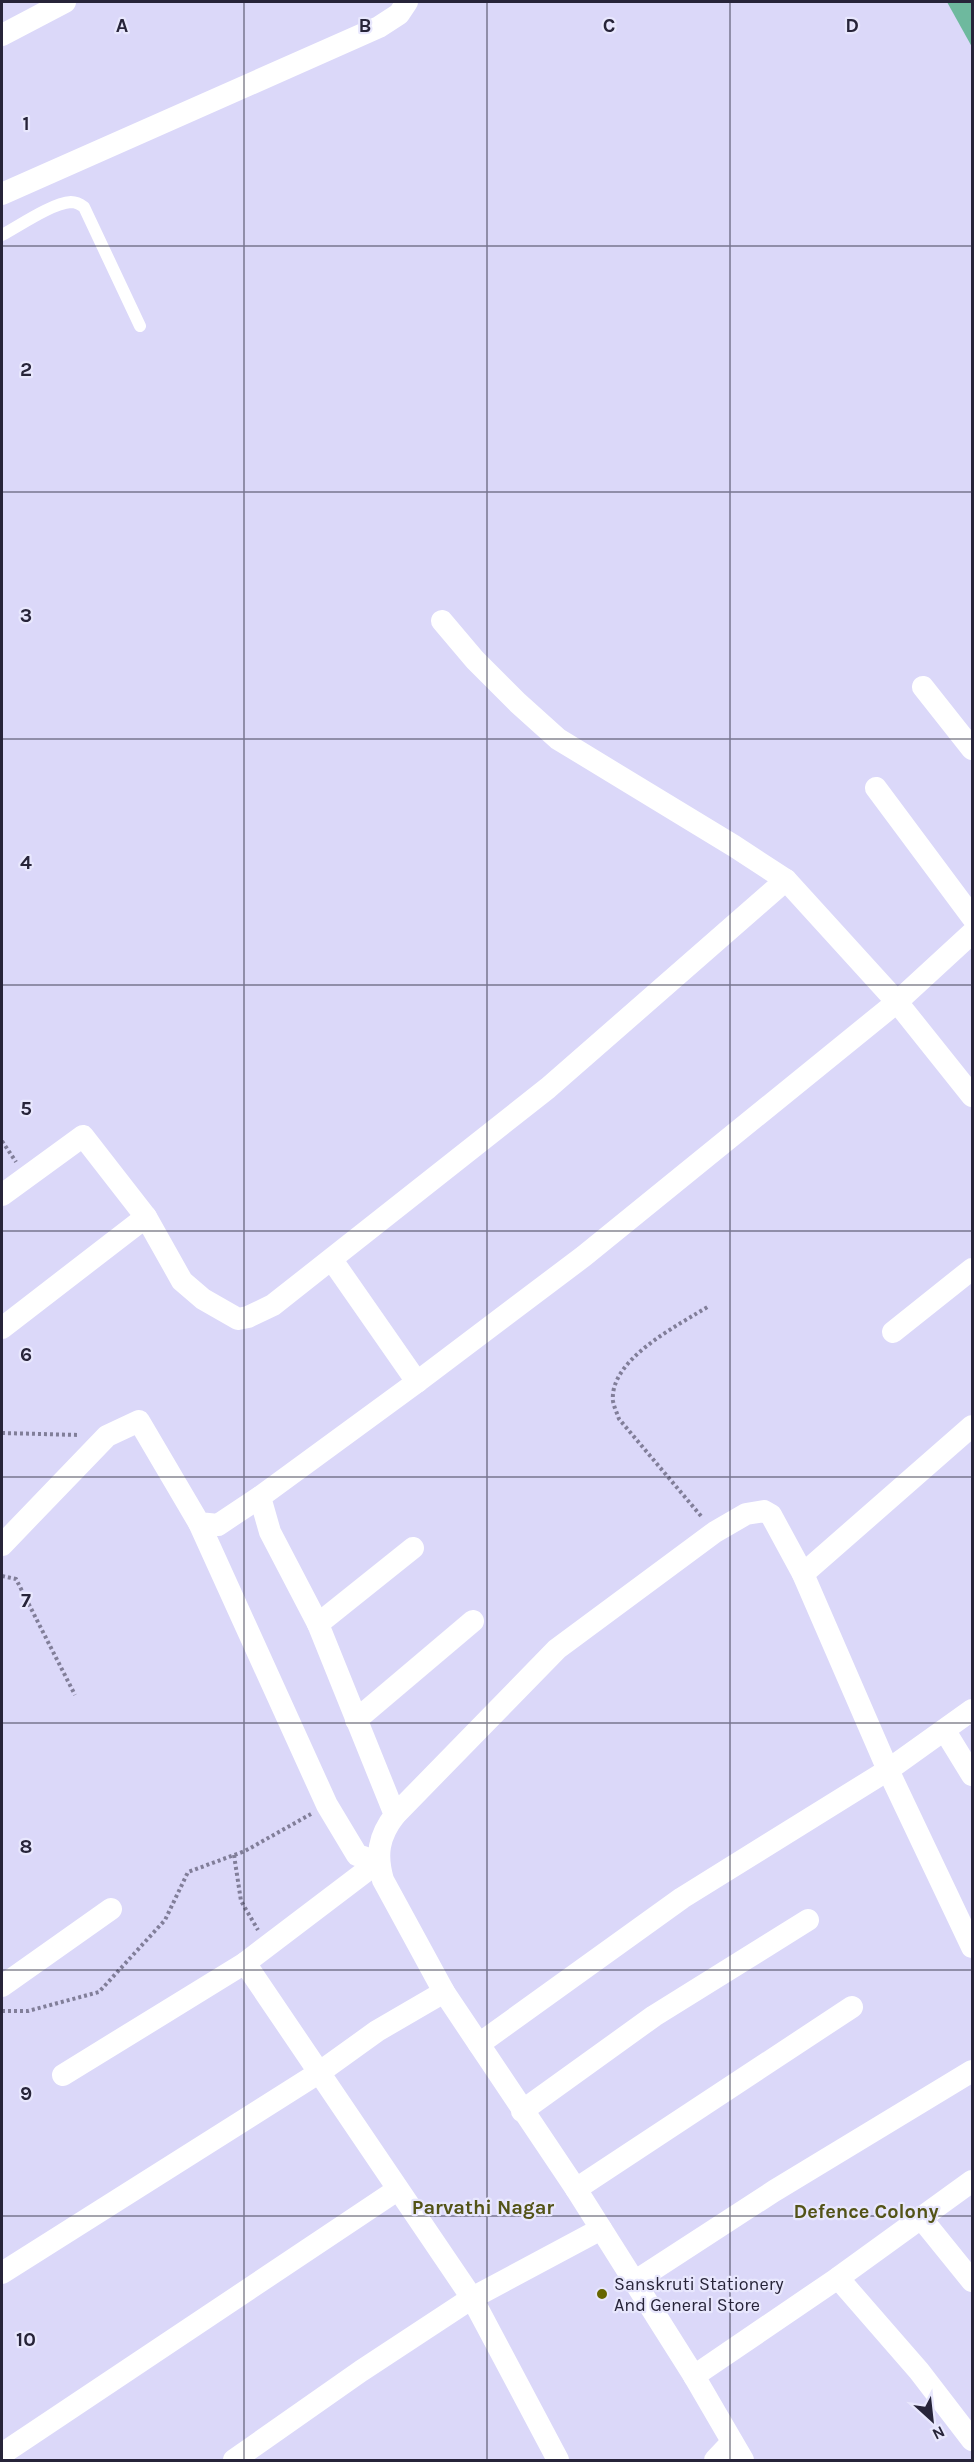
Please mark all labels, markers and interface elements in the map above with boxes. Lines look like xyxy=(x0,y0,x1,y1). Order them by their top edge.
text: A xyxy=(116,14,129,37)
text: B xyxy=(359,14,371,37)
text: C xyxy=(603,14,615,37)
text: D xyxy=(845,14,859,37)
text: 1 xyxy=(22,112,30,135)
text: 2 xyxy=(20,358,32,381)
text: 3 xyxy=(20,604,32,627)
text: 4 xyxy=(20,851,32,874)
text: 5 xyxy=(20,1097,32,1120)
text: 6 xyxy=(20,1343,32,1366)
text: 7 xyxy=(21,1589,31,1612)
text: 8 xyxy=(20,1835,32,1858)
text: 9 xyxy=(20,2082,32,2105)
district label: Parvathi Nagar xyxy=(412,2196,554,2219)
district label: Defence Colony xyxy=(794,2200,938,2223)
place label: Sanskruti Stationery And General Store xyxy=(614,2273,784,2316)
marker: Sanskruti Stationery And General Store xyxy=(595,2287,609,2301)
text: 10 xyxy=(16,2328,36,2351)
north arrow xyxy=(902,2390,962,2450)
text: N xyxy=(929,2422,948,2444)

